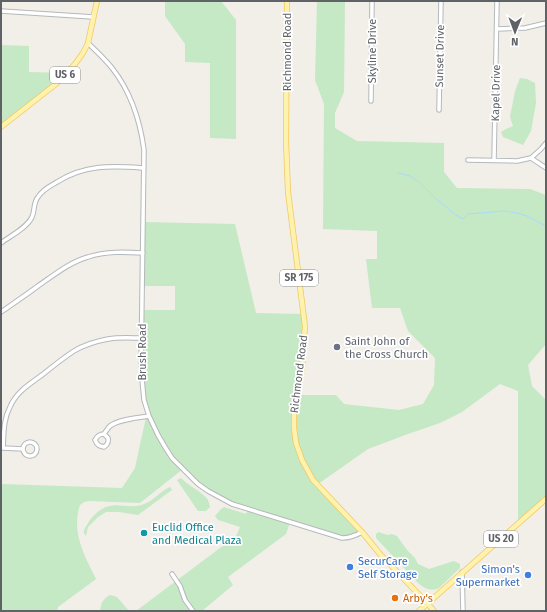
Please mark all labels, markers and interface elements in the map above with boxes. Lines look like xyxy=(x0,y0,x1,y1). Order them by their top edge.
north arrow xyxy=(495,12,535,52)
street label: Richmond Road xyxy=(281,13,294,91)
street label: Skyline Drive xyxy=(366,19,379,83)
street label: Sunset Drive xyxy=(433,25,447,87)
text: N xyxy=(511,35,519,48)
street label: Kapel Drive xyxy=(489,64,503,122)
road number: US 6 xyxy=(50,67,80,83)
road number: SR 175 xyxy=(280,270,318,286)
street label: Brush Road xyxy=(136,323,149,381)
street label: Richmond Road xyxy=(288,334,310,414)
place label: Saint John of the Cross Church xyxy=(345,335,428,361)
marker: Saint John of the Cross Church xyxy=(332,342,342,352)
place label: Euclid Office and Medical Plaza xyxy=(152,521,241,547)
marker: Euclid Office and Medical Plaza xyxy=(139,528,149,538)
road number: US 20 xyxy=(484,531,518,547)
place label: SecurCare Self Storage xyxy=(358,555,417,581)
marker: SecurCare Self Storage xyxy=(345,562,355,572)
place label: Simon's Supermarket xyxy=(456,563,520,589)
marker: Simon's Supermarket xyxy=(523,570,533,580)
place label: Arby's xyxy=(403,592,433,605)
marker: Arby's xyxy=(390,593,400,603)

